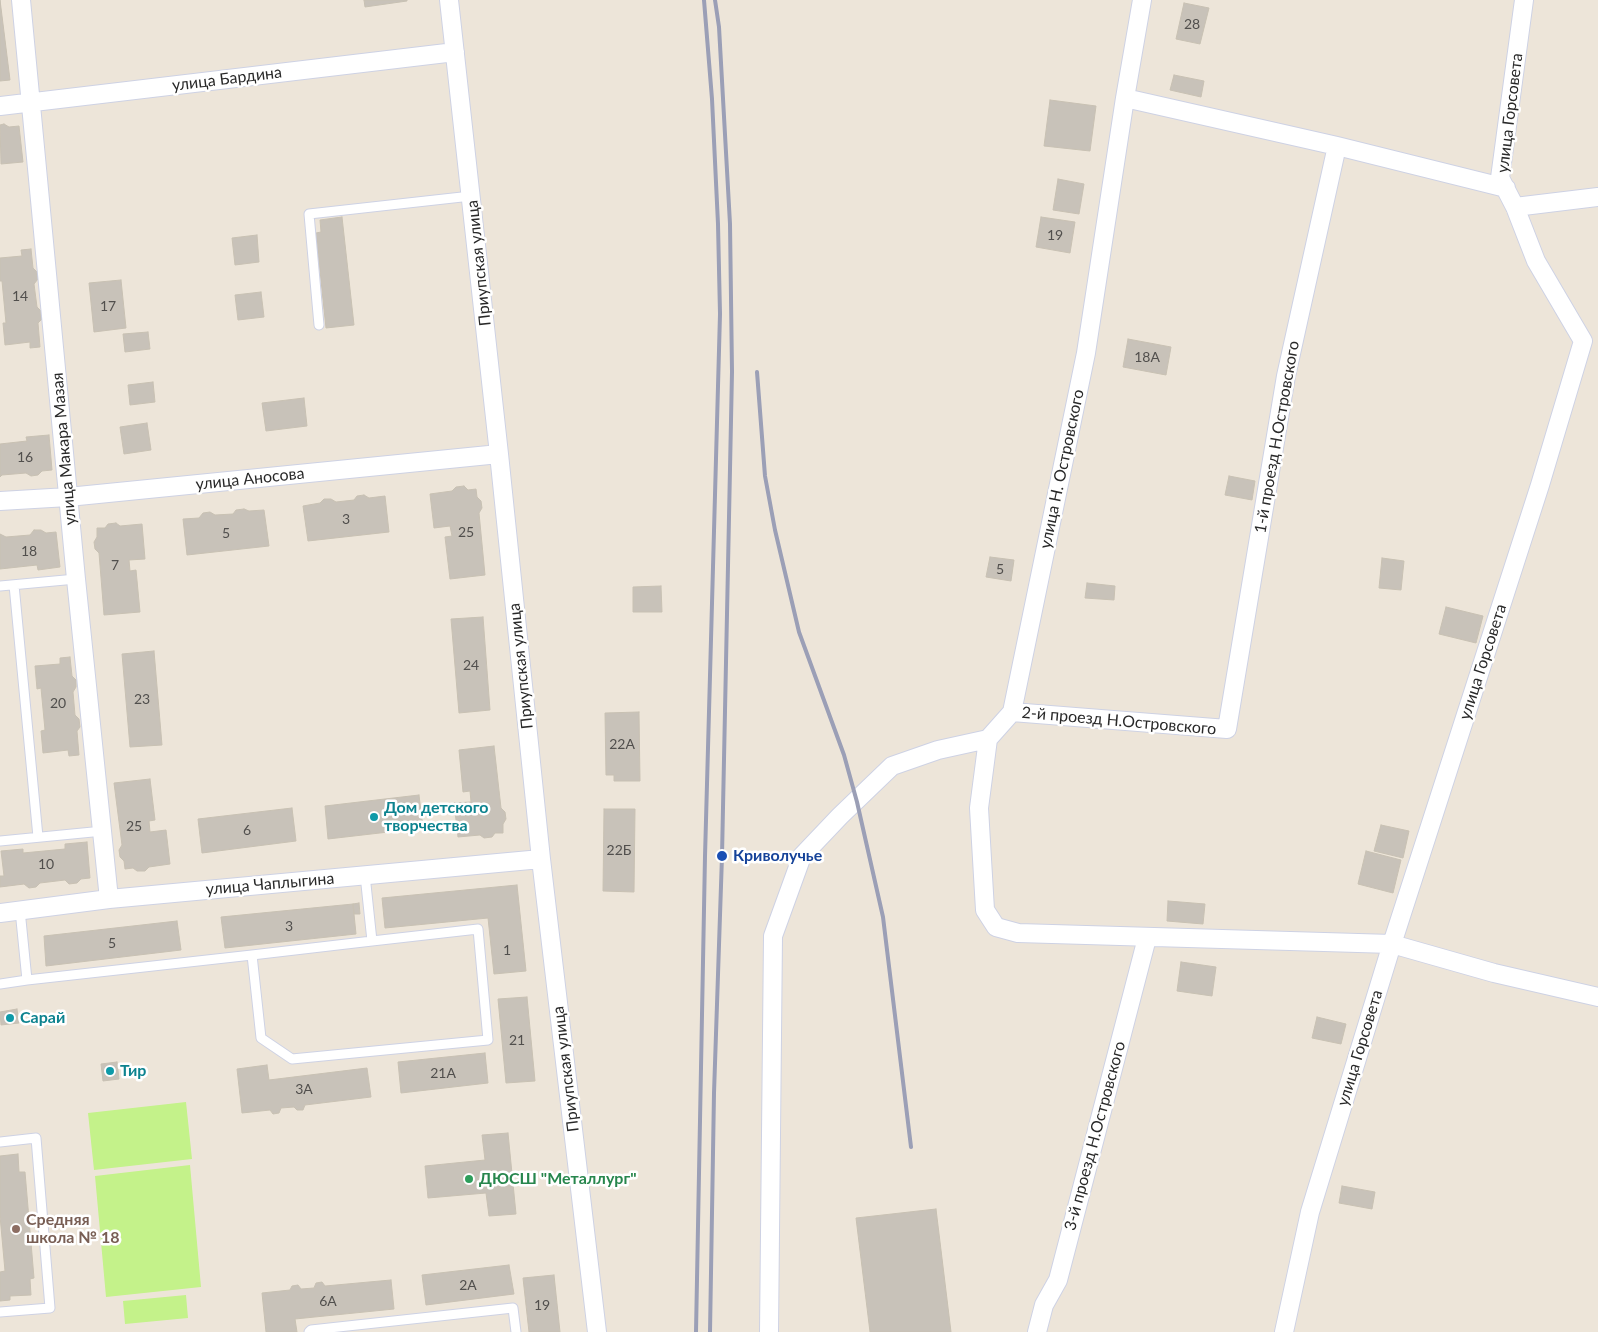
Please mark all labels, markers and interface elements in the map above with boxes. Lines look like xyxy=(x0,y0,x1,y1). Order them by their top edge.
house number: 28 xyxy=(1184,16,1200,32)
street label: улица Горсовета xyxy=(1493,52,1527,174)
street label: улица Бардина xyxy=(171,63,283,95)
street label: Приупская улица xyxy=(463,199,495,327)
house number: 19 xyxy=(1047,227,1063,243)
house number: 14 xyxy=(12,288,28,304)
house number: 17 xyxy=(100,298,116,314)
street label: 1-й проезд Н.Островского xyxy=(1251,339,1303,535)
house number: 18А xyxy=(1134,349,1160,365)
street label: улица Макара Мазая xyxy=(48,372,80,526)
street label: улица Н. Островского xyxy=(1036,388,1088,550)
house number: 16 xyxy=(17,449,33,465)
street label: улица Аносова xyxy=(195,464,305,494)
house number: 3 xyxy=(342,511,350,527)
house number: 25 xyxy=(458,524,474,540)
house number: 5 xyxy=(222,525,230,541)
house number: 18 xyxy=(21,543,37,559)
house number: 7 xyxy=(111,557,119,573)
house number: 5 xyxy=(996,561,1004,577)
street label: Приупская улица xyxy=(505,602,537,730)
street label: улица Горсовета xyxy=(1455,602,1511,722)
house number: 24 xyxy=(463,657,479,673)
house number: 23 xyxy=(134,691,150,707)
house number: 20 xyxy=(50,695,66,711)
street label: 2-й проезд Н.Островского xyxy=(1021,703,1217,739)
house number: 22А xyxy=(609,736,635,752)
place label: Дом детского творчества xyxy=(384,798,488,836)
marker: Дом детского творчества xyxy=(368,811,380,823)
house number: 25 xyxy=(126,818,142,834)
house number: 6 xyxy=(243,822,251,838)
house number: 22Б xyxy=(607,842,631,858)
place label: Криволучье xyxy=(733,846,822,866)
marker: Криволучье xyxy=(715,849,729,863)
house number: 10 xyxy=(38,856,54,872)
street label: улица Чаплыгина xyxy=(205,869,335,899)
house number: 3 xyxy=(285,918,293,934)
house number: 5 xyxy=(108,935,116,951)
house number: 1 xyxy=(503,942,511,958)
street label: улица Горсовета xyxy=(1333,988,1387,1108)
street label: Приупская улица xyxy=(549,1005,583,1133)
place label: Сарай xyxy=(20,1008,65,1028)
marker: Сарай xyxy=(4,1012,16,1024)
house number: 21 xyxy=(509,1032,525,1048)
street label: 3-й проезд Н.Островского xyxy=(1060,1039,1130,1233)
place label: Тир xyxy=(120,1061,146,1081)
marker: Тир xyxy=(104,1065,116,1077)
house number: 21А xyxy=(430,1065,456,1081)
house number: 3А xyxy=(295,1081,313,1097)
place label: ДЮСШ "Металлург" xyxy=(479,1169,637,1189)
marker: ДЮСШ "Металлург" xyxy=(463,1173,475,1185)
place label: Средняя школа № 18 xyxy=(26,1210,120,1248)
marker: Средняя школа № 18 xyxy=(10,1223,22,1235)
house number: 2А xyxy=(459,1277,477,1293)
house number: 6А xyxy=(319,1293,337,1309)
house number: 19 xyxy=(534,1297,550,1313)

